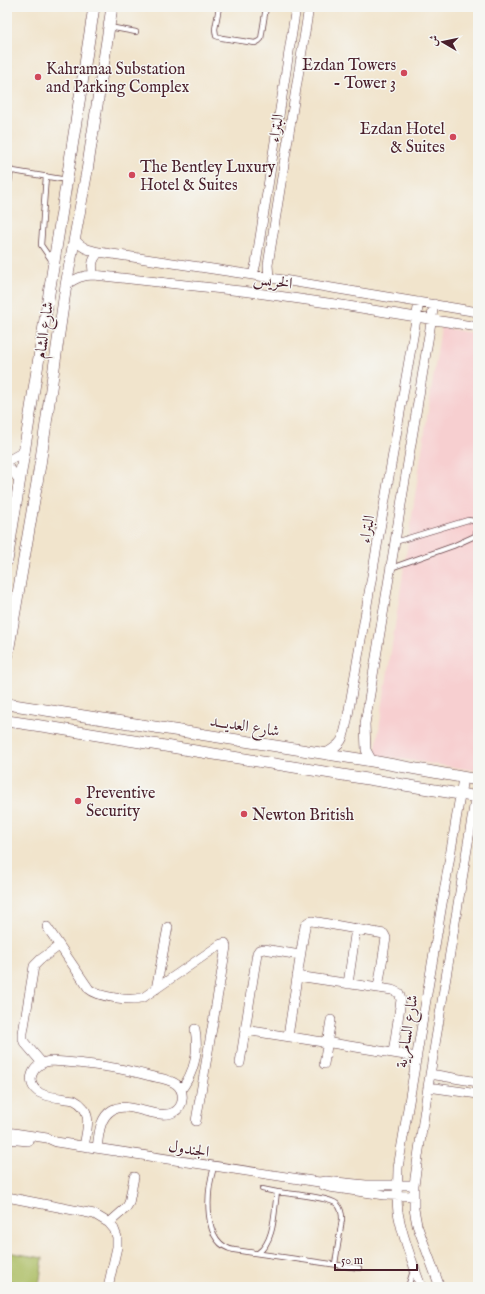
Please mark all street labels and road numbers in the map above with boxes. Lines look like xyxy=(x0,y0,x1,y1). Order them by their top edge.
street label: البتراء xyxy=(265,113,289,144)
street label: الخريس xyxy=(252,269,294,295)
street label: شارع الشام xyxy=(31,300,62,361)
street label: البتراء xyxy=(356,514,380,545)
street label: شارع العديـــد xyxy=(208,712,281,744)
street label: شارع السامرية xyxy=(392,993,426,1070)
street label: الجندول xyxy=(167,1137,211,1163)

